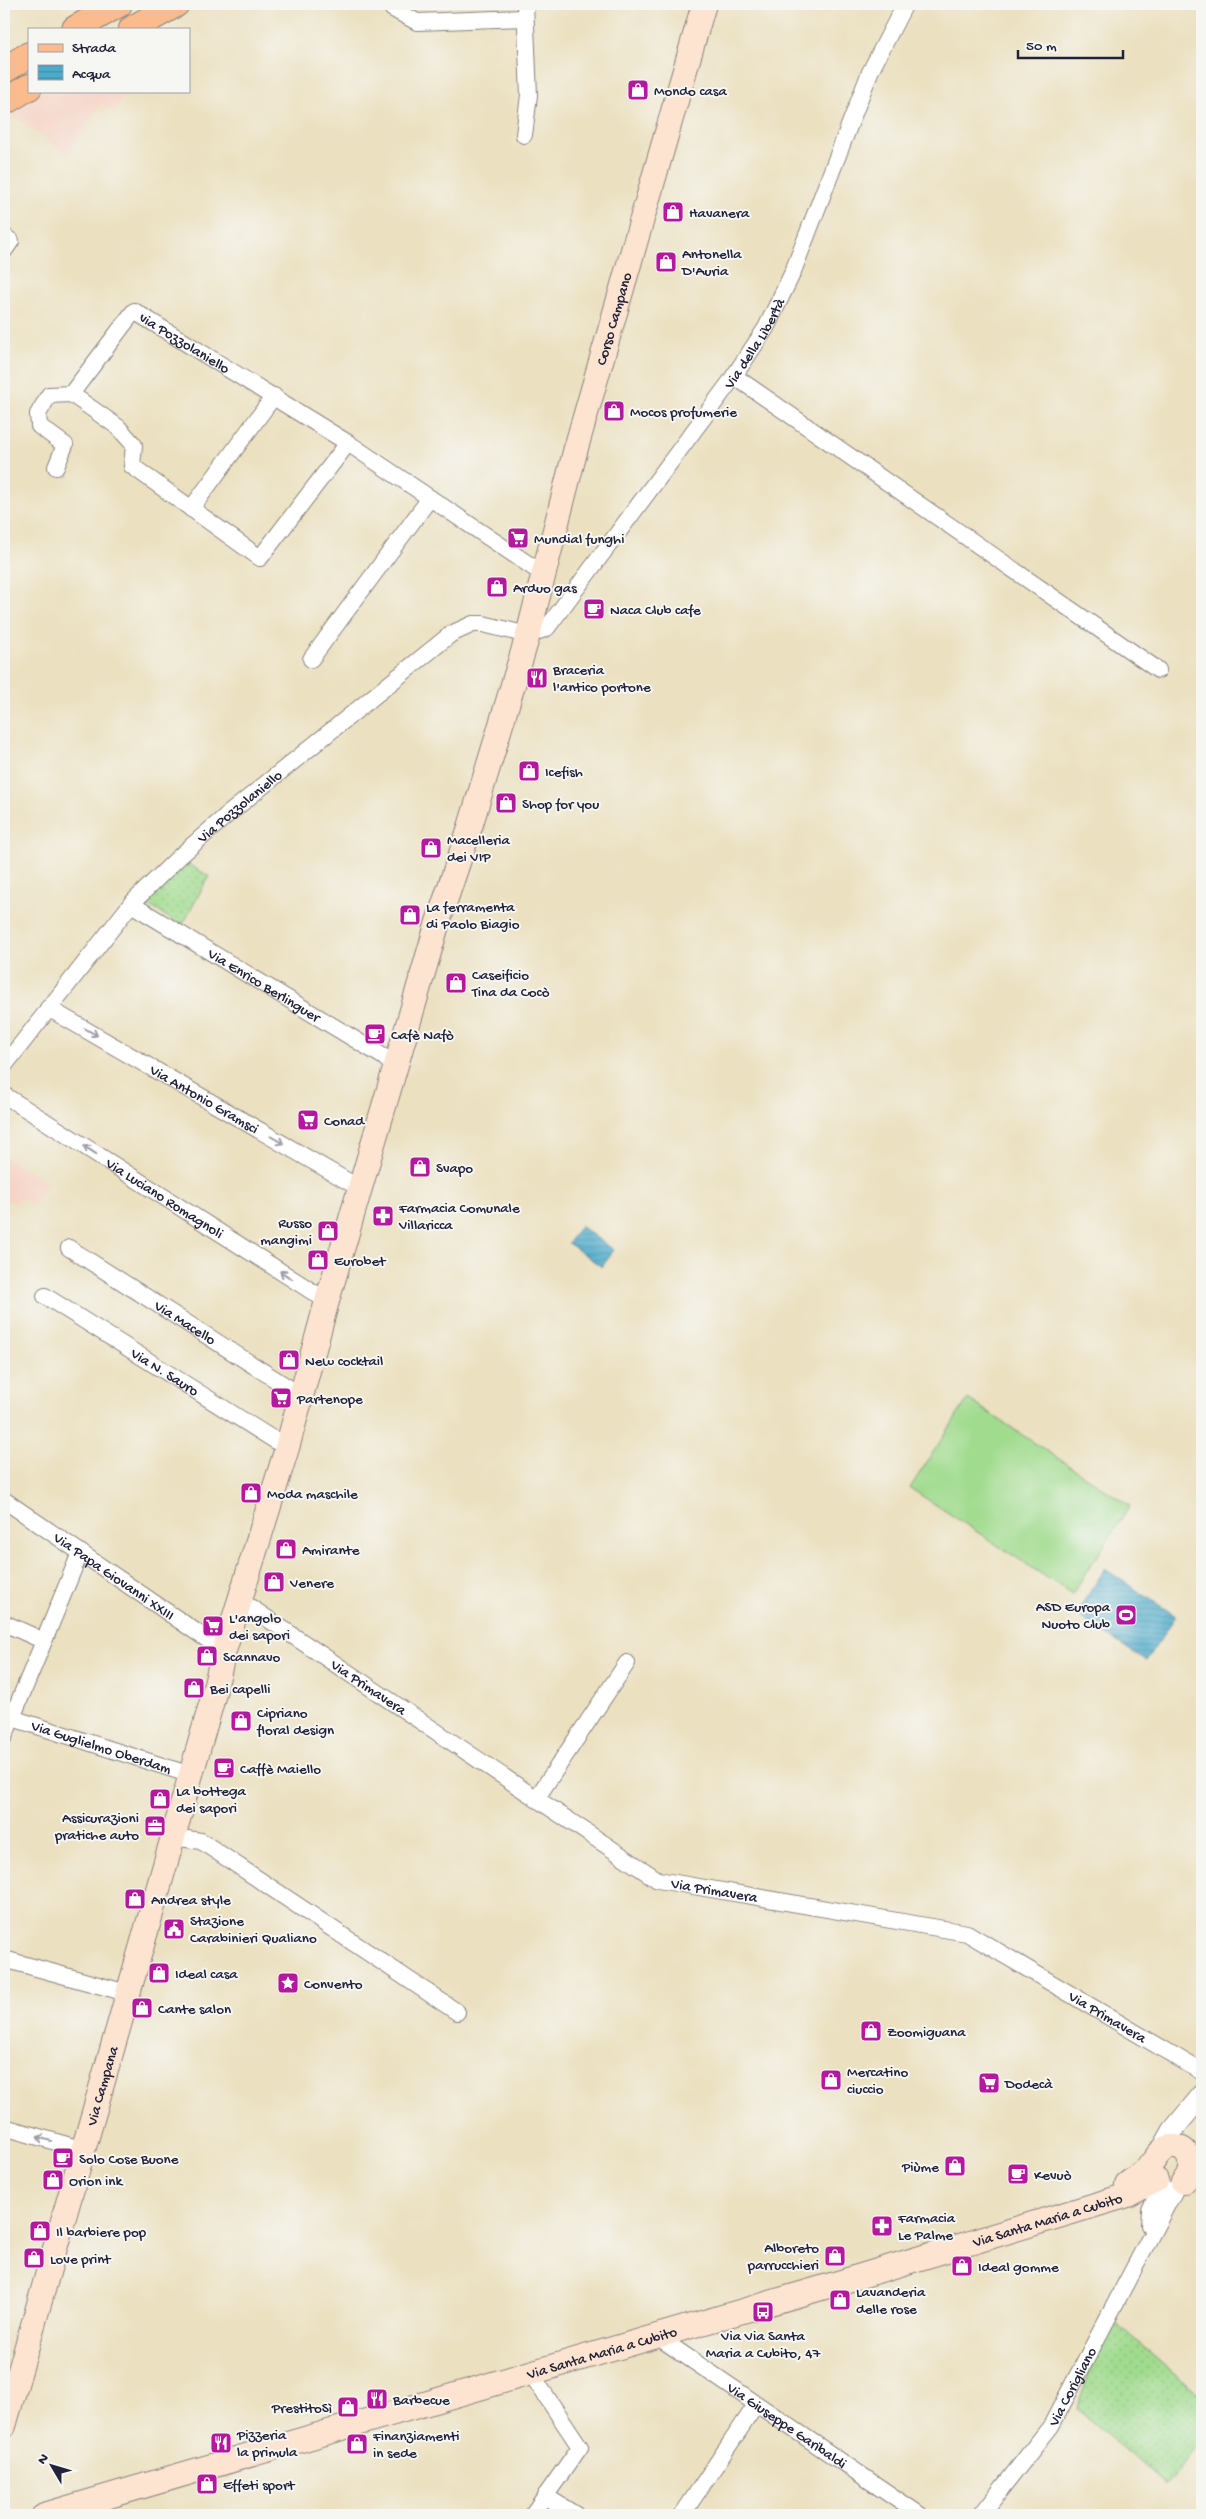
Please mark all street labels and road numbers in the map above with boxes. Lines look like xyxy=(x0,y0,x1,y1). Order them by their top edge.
street label: Corso Campano xyxy=(593,270,637,368)
street label: Via della Libertà xyxy=(720,295,790,394)
street label: via Pozzolaniello xyxy=(135,309,233,379)
street label: Via Pozzolaniello xyxy=(194,767,287,848)
street label: Via Enrico Berlinguer xyxy=(203,945,324,1028)
street label: Via Antonio Gramsci xyxy=(145,1061,261,1139)
street label: Via Luciano Romagnoli xyxy=(101,1155,226,1244)
street label: Via Macello xyxy=(149,1297,219,1350)
street label: Via N. Sauro xyxy=(126,1345,202,1401)
street label: Via Papa Giovanni XXIII xyxy=(49,1529,177,1625)
street label: Via Primavera xyxy=(326,1656,410,1720)
street label: Via Guglielmo Oberdam xyxy=(28,1717,174,1779)
street label: Via Primavera xyxy=(669,1875,759,1908)
street label: Via Primavera xyxy=(1064,1988,1150,2048)
street label: Via Campana xyxy=(83,2044,124,2129)
street label: Via Santa Maria a Cubito xyxy=(970,2190,1125,2253)
street label: Via Santa Maria a Cubito xyxy=(524,2324,680,2385)
street label: Via Corigliano xyxy=(1045,2345,1102,2431)
street label: Via Giuseppe Garibaldi xyxy=(722,2379,849,2474)

